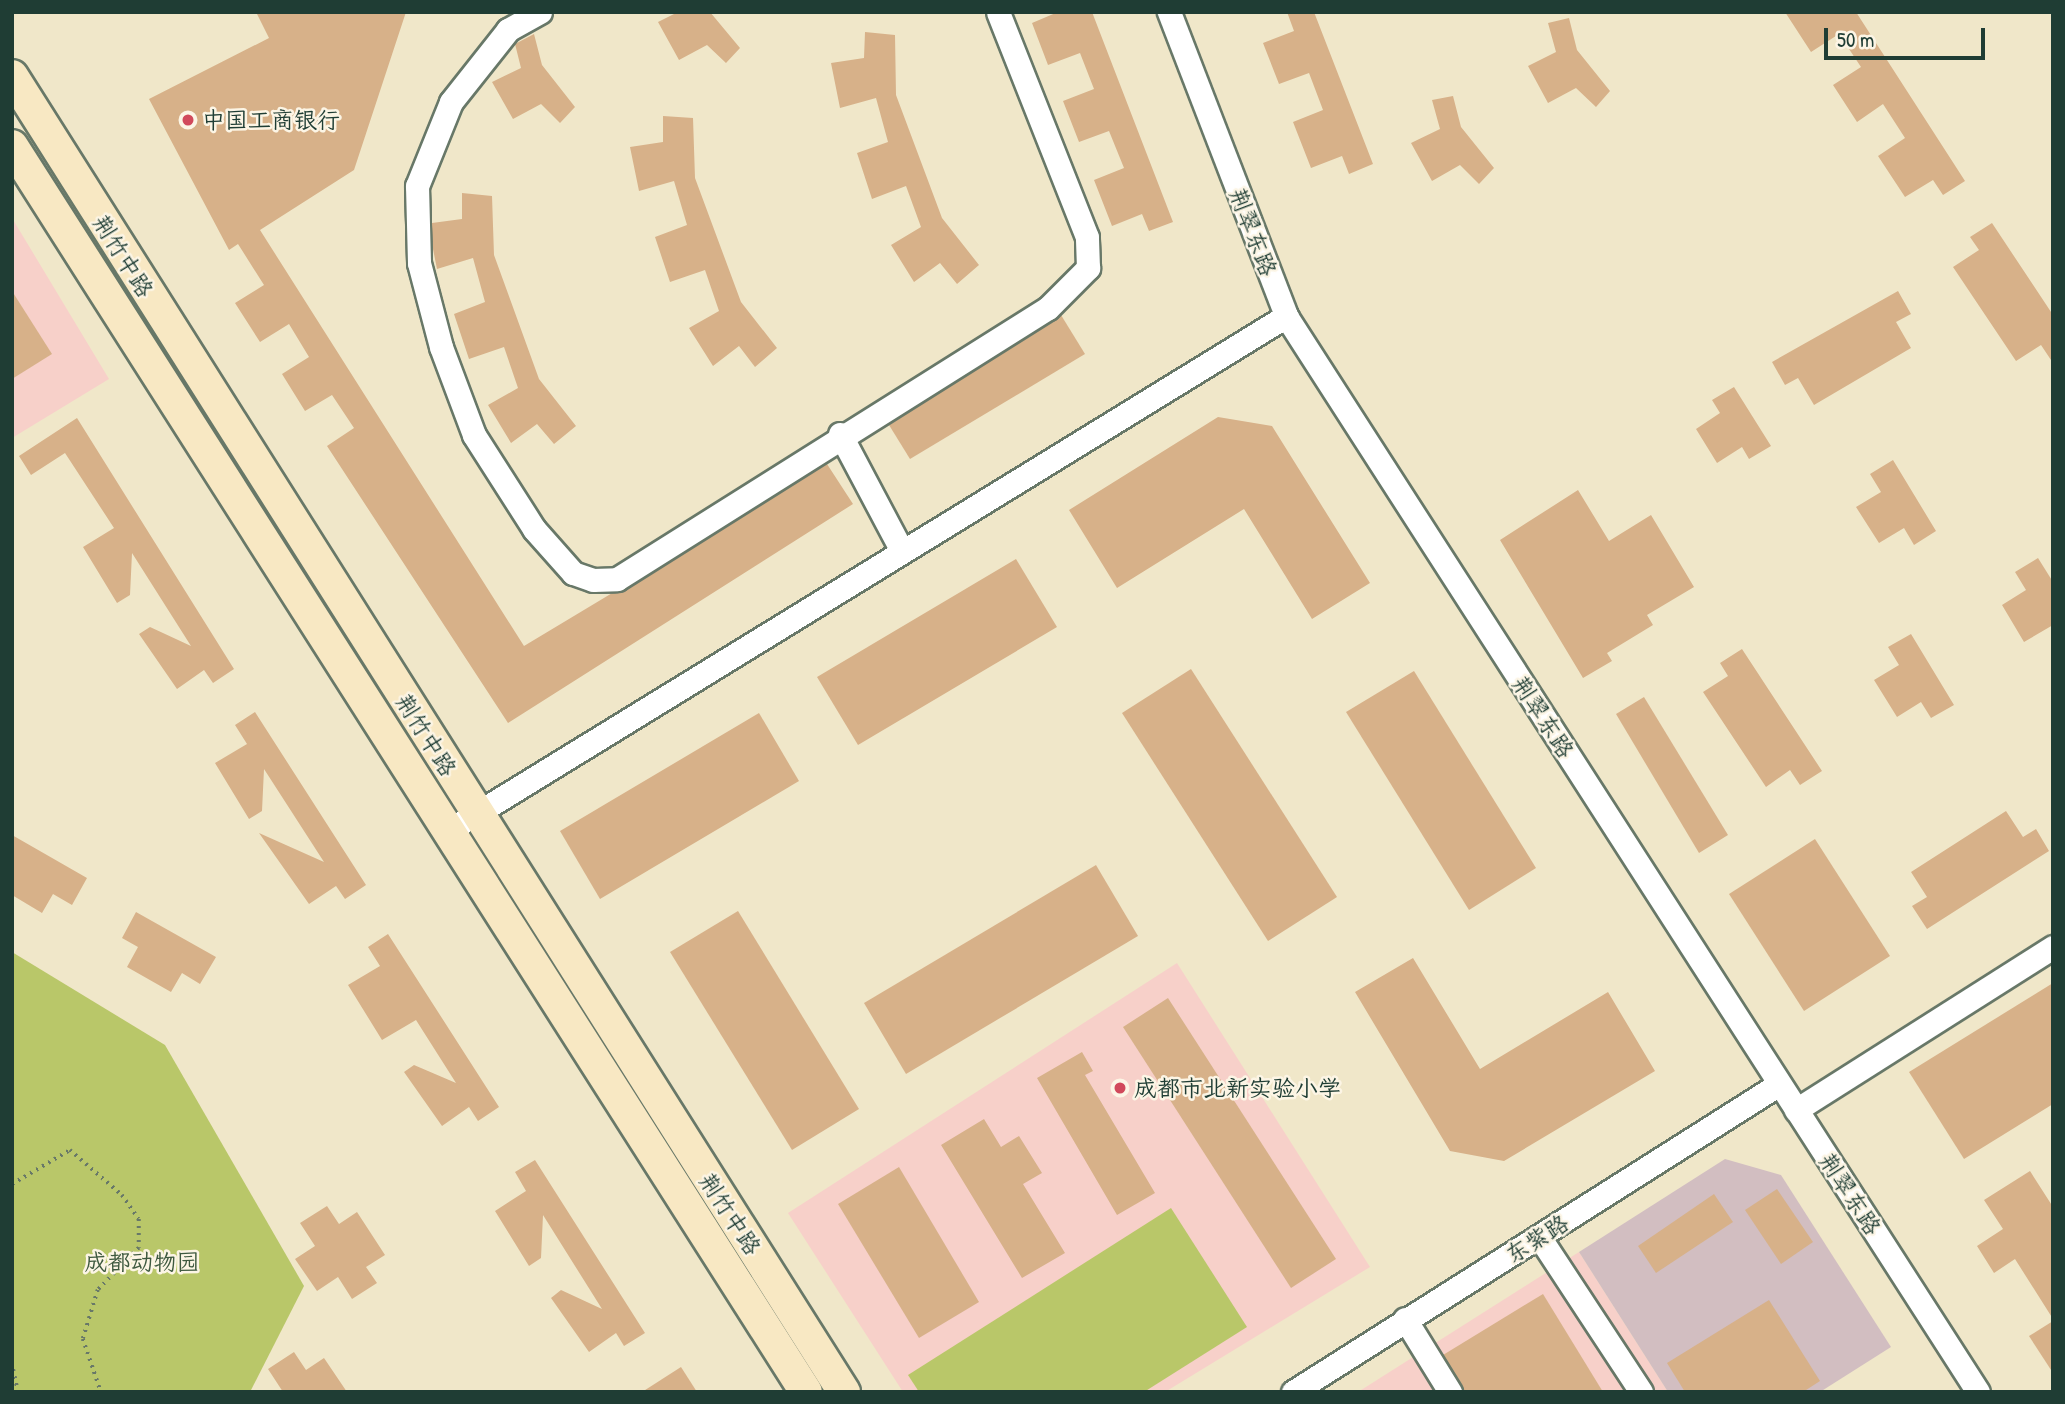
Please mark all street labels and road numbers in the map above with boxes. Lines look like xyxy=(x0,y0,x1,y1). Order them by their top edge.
street label: 荆翠东路 xyxy=(1224,184,1282,280)
street label: 荆竹中路 xyxy=(87,210,159,302)
street label: 荆翠东路 xyxy=(1506,671,1580,763)
street label: 荆竹中路 xyxy=(390,689,462,781)
street label: 荆翠东路 xyxy=(1813,1148,1887,1240)
street label: 荆竹中路 xyxy=(693,1168,767,1260)
street label: 东紫路 xyxy=(1500,1209,1574,1269)

